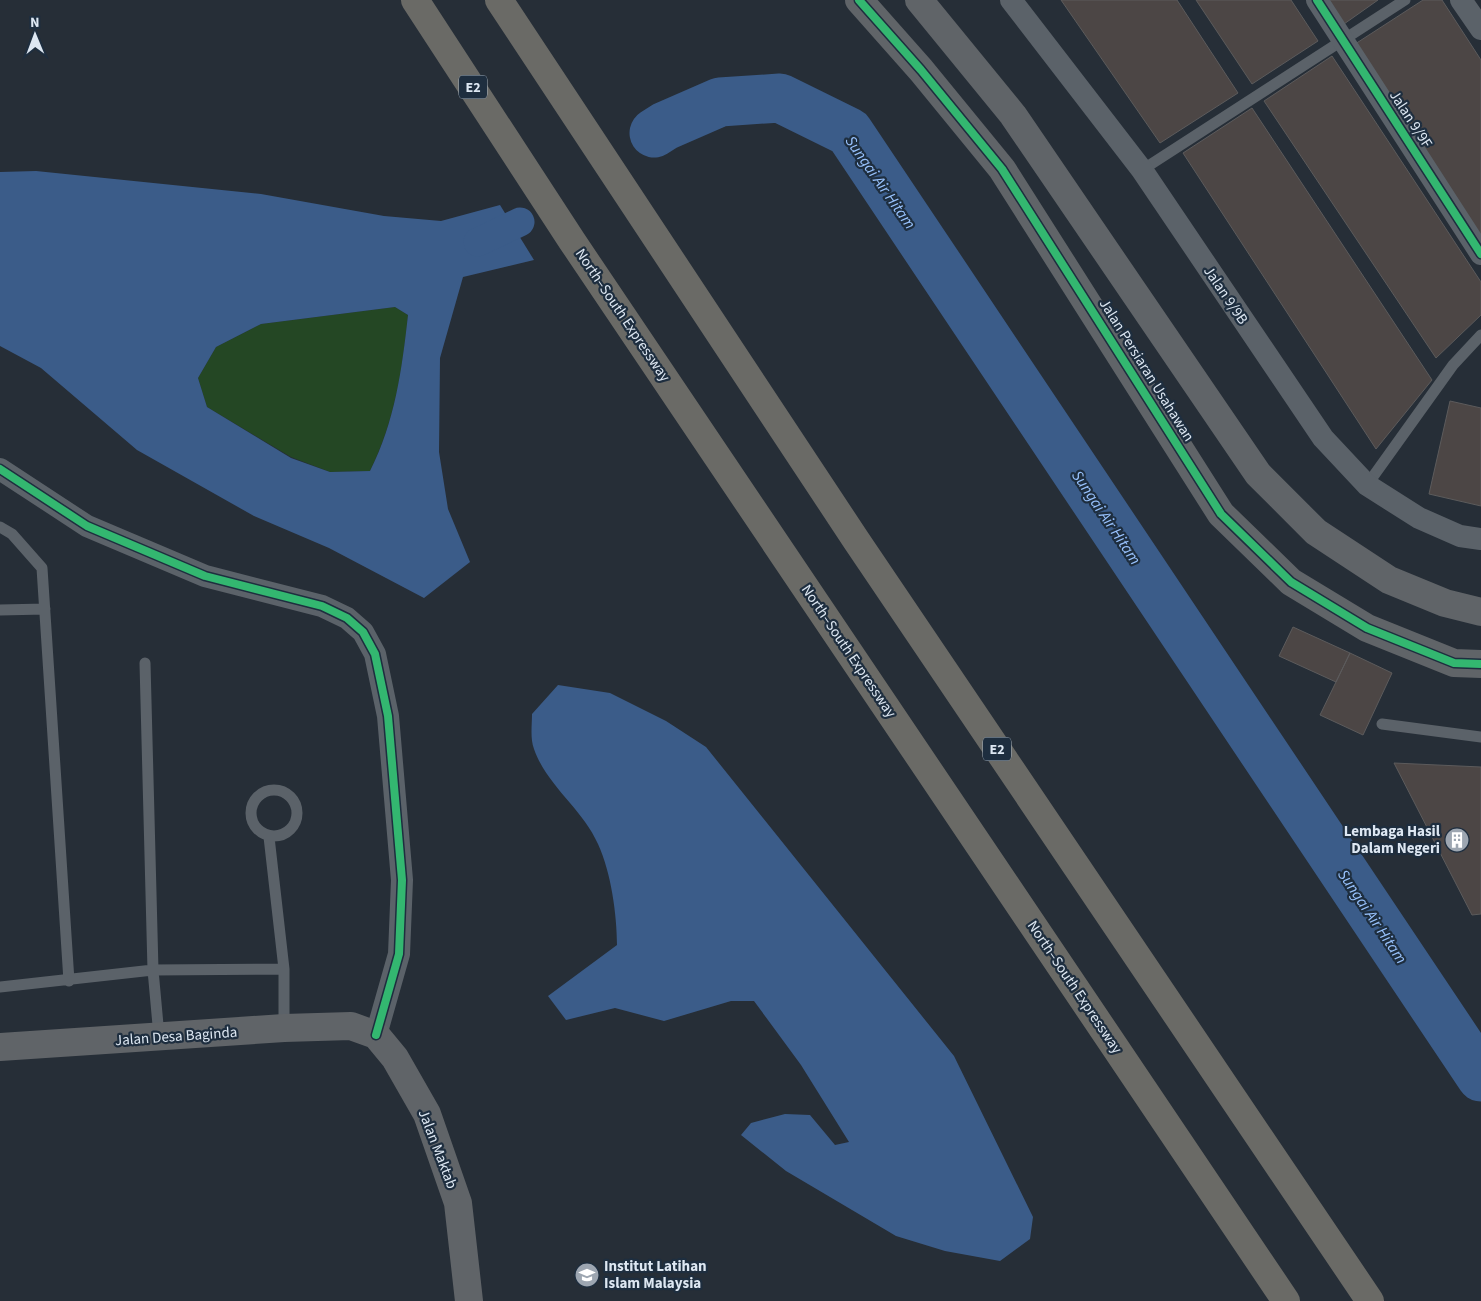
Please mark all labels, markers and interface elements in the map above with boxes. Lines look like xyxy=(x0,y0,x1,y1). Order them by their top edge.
north arrow xyxy=(10,10,60,60)
text: N xyxy=(30,13,40,33)
road number: E2 xyxy=(459,75,487,98)
street label: Jalan 9/9F xyxy=(1384,86,1437,153)
water label: Sungai Air Hitam xyxy=(840,131,921,234)
street label: North–South Expressway xyxy=(570,245,675,386)
street label: Jalan 9/9B xyxy=(1198,262,1253,329)
street label: Jalan Persiaran Usahawan xyxy=(1094,295,1199,446)
water label: Sungai Air Hitam xyxy=(1066,466,1146,569)
street label: North–South Expressway xyxy=(796,581,901,722)
road number: E2 xyxy=(983,738,1011,761)
place label: Lembaga Hasil Dalam Negeri xyxy=(1344,821,1441,859)
building icon: Lembaga Hasil Dalam Negeri xyxy=(1444,827,1470,853)
water label: Sungai Air Hitam xyxy=(1332,865,1412,968)
street label: North–South Expressway xyxy=(1022,917,1127,1058)
street label: Jalan Desa Baginda xyxy=(114,1022,238,1051)
street label: Jalan Maktab xyxy=(413,1106,462,1192)
place label: Institut Latihan Islam Malaysia xyxy=(604,1256,707,1294)
school or university icon: Institut Latihan Islam Malaysia xyxy=(574,1262,600,1288)

